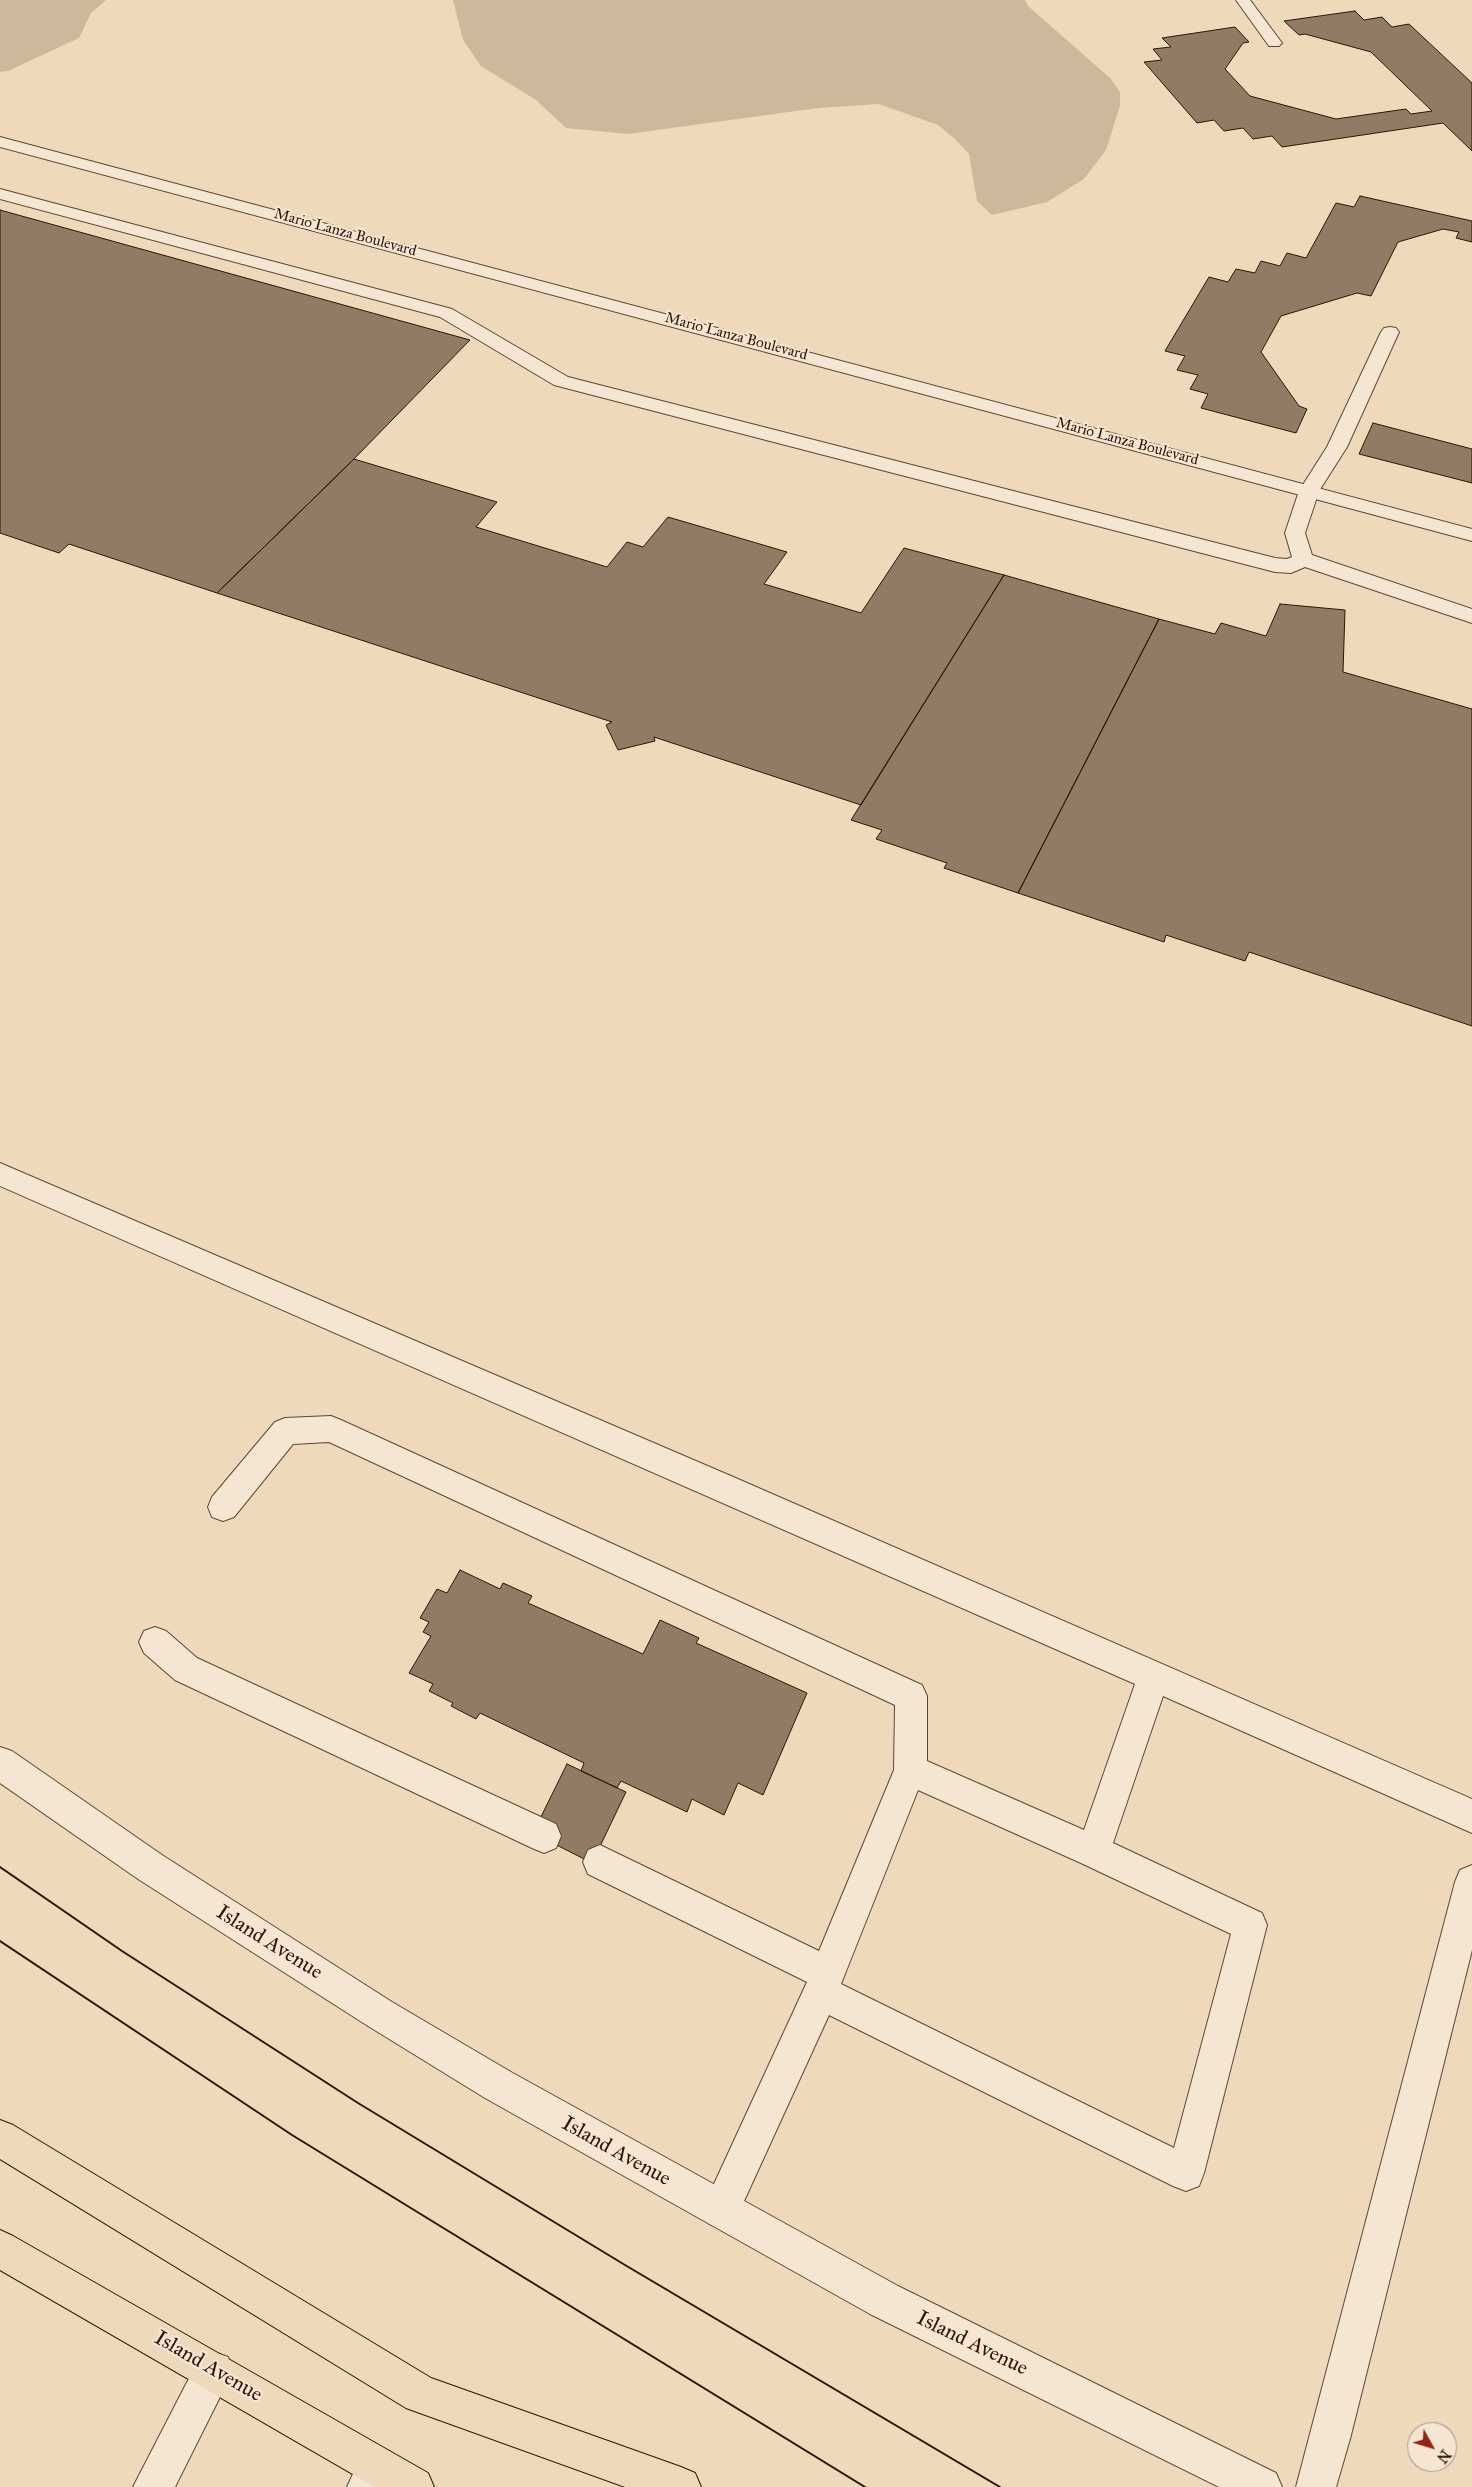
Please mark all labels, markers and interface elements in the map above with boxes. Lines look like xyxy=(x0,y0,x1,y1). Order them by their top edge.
street label: Mario Lanza Boulevard xyxy=(272,205,418,261)
street label: Mario Lanza Boulevard xyxy=(663,309,809,365)
street label: Mario Lanza Boulevard xyxy=(1054,414,1200,470)
street label: Island Avenue xyxy=(211,1900,327,1986)
street label: Island Avenue xyxy=(557,2112,675,2192)
street label: Island Avenue xyxy=(912,2306,1032,2382)
street label: Island Avenue xyxy=(150,2326,266,2408)
north arrow xyxy=(1407,2422,1457,2472)
text: N xyxy=(1433,2446,1454,2466)

